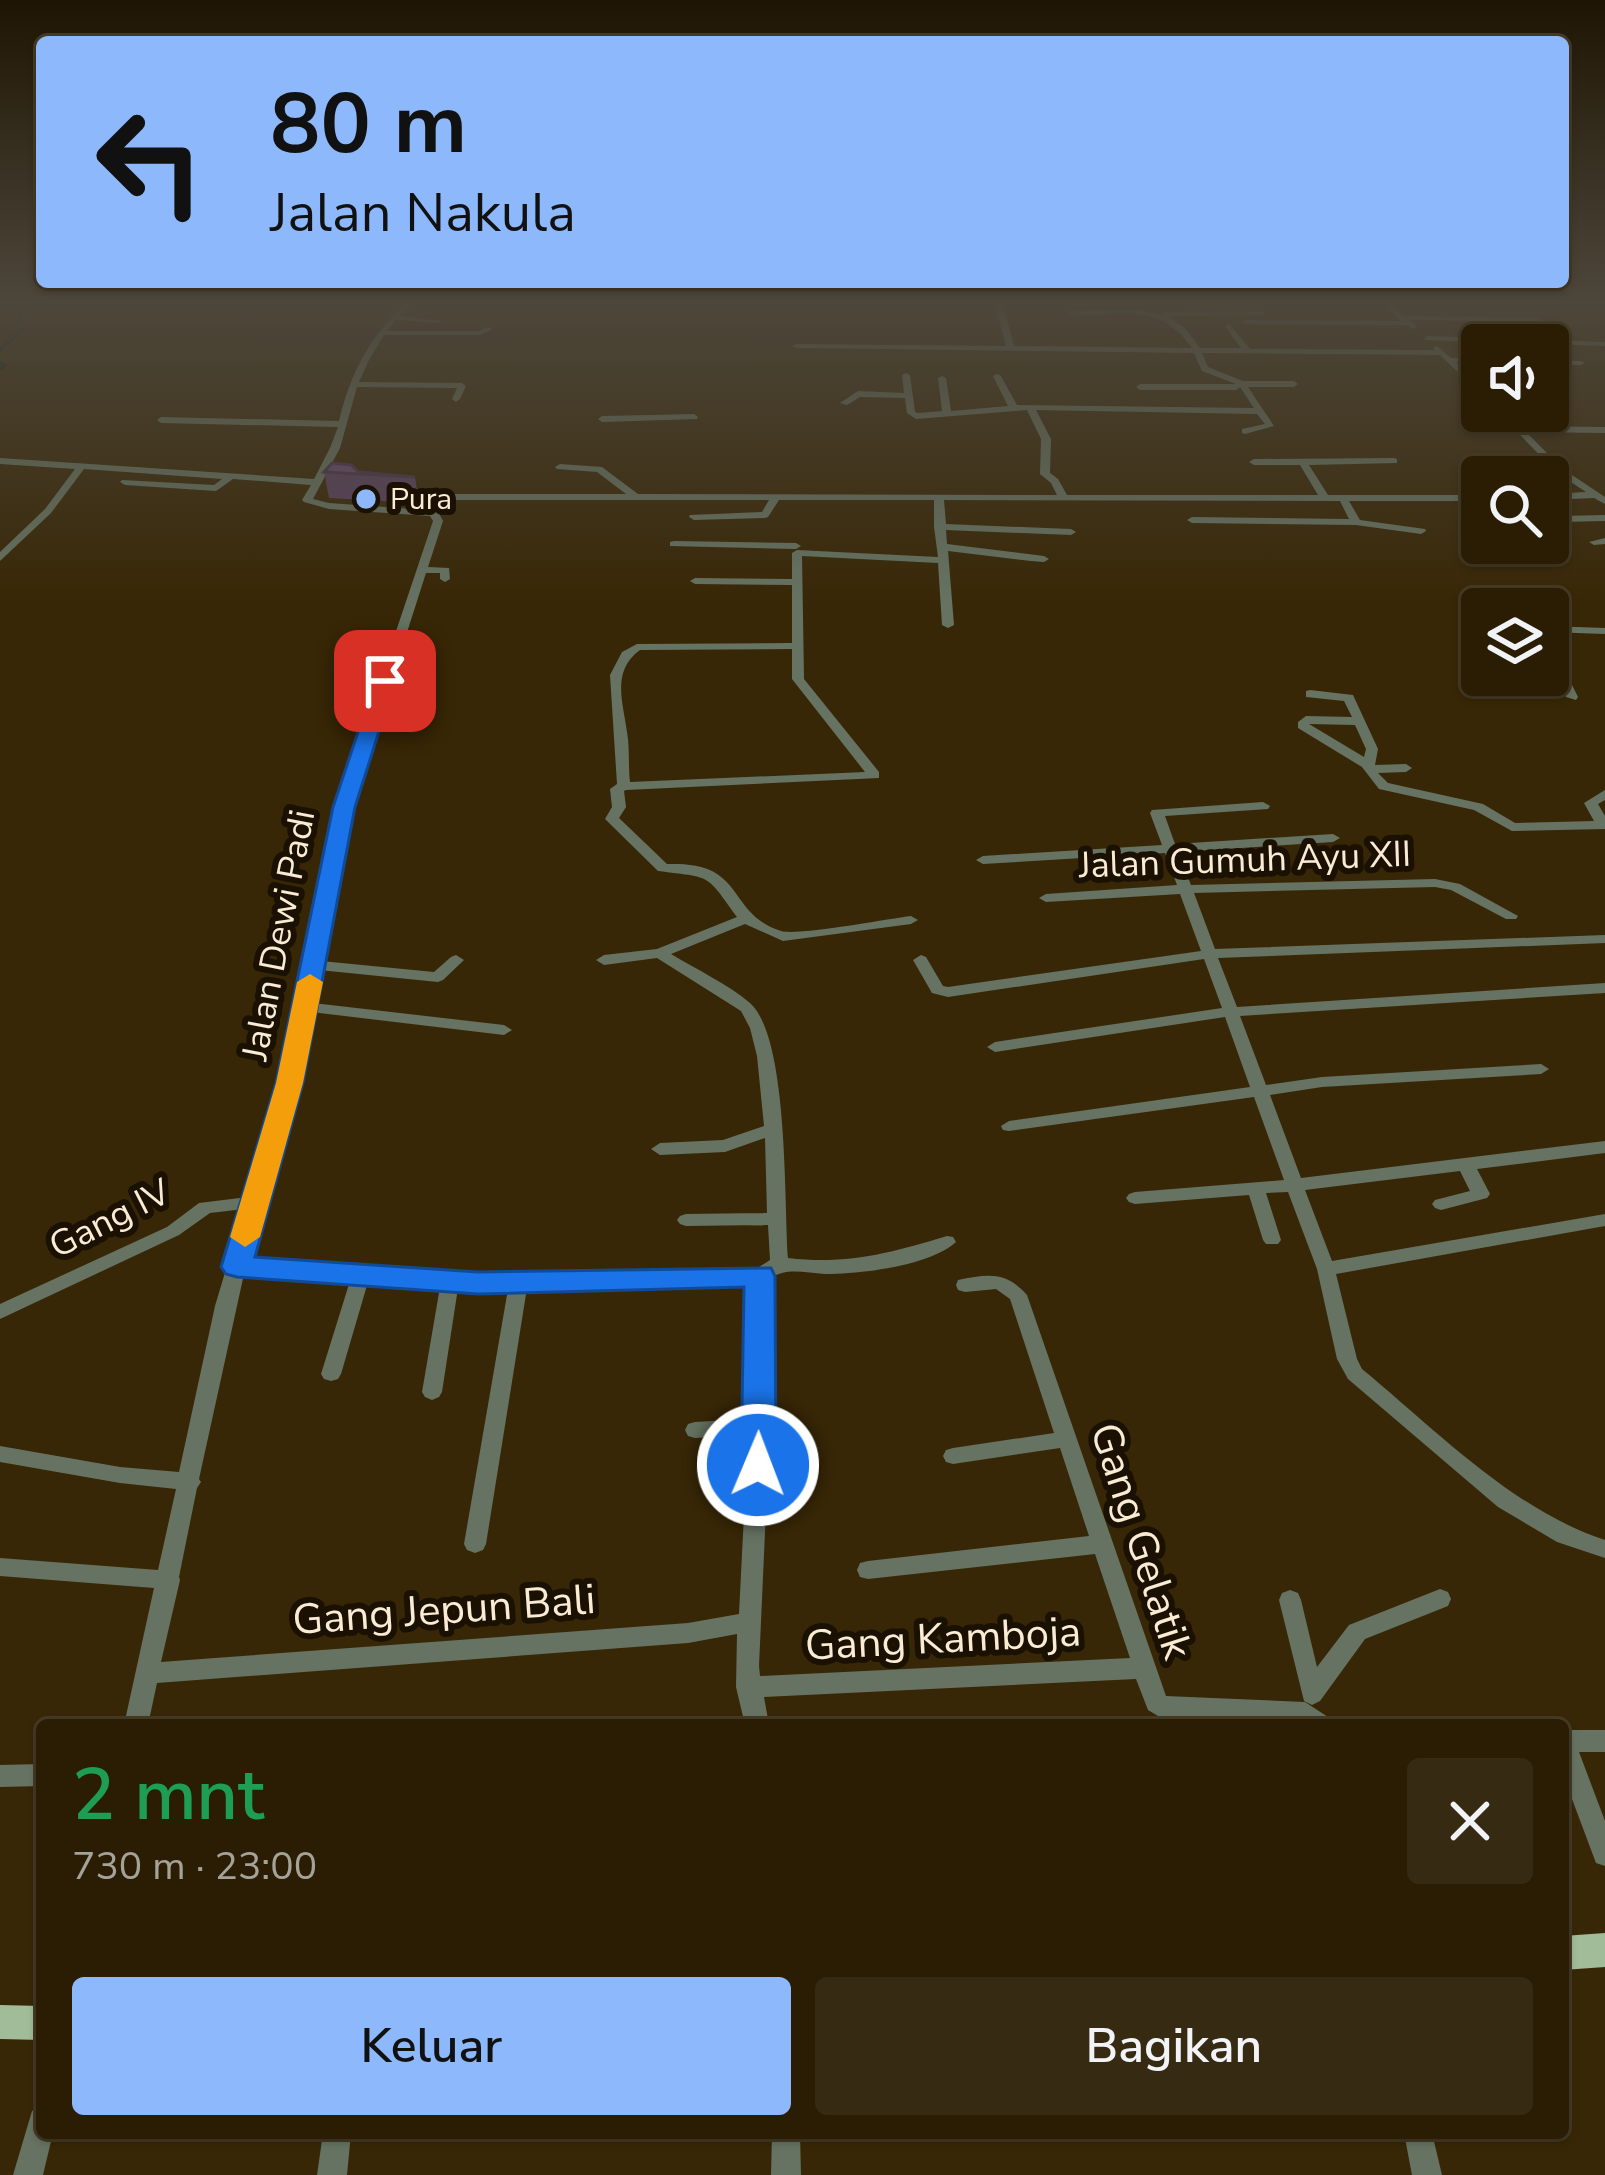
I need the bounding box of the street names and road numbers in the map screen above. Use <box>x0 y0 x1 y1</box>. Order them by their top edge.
street label: Jalan Dewi Padi <box>231 806 327 1065</box>
street label: Jalan Gumuh Ayu XII <box>1077 830 1412 890</box>
street label: Gang IV <box>41 1168 179 1270</box>
street label: Gang Gelatik <box>1076 1416 1206 1667</box>
street label: Gang Jepun Bali <box>291 1571 597 1649</box>
street label: Gang Kamboja <box>803 1603 1083 1675</box>

